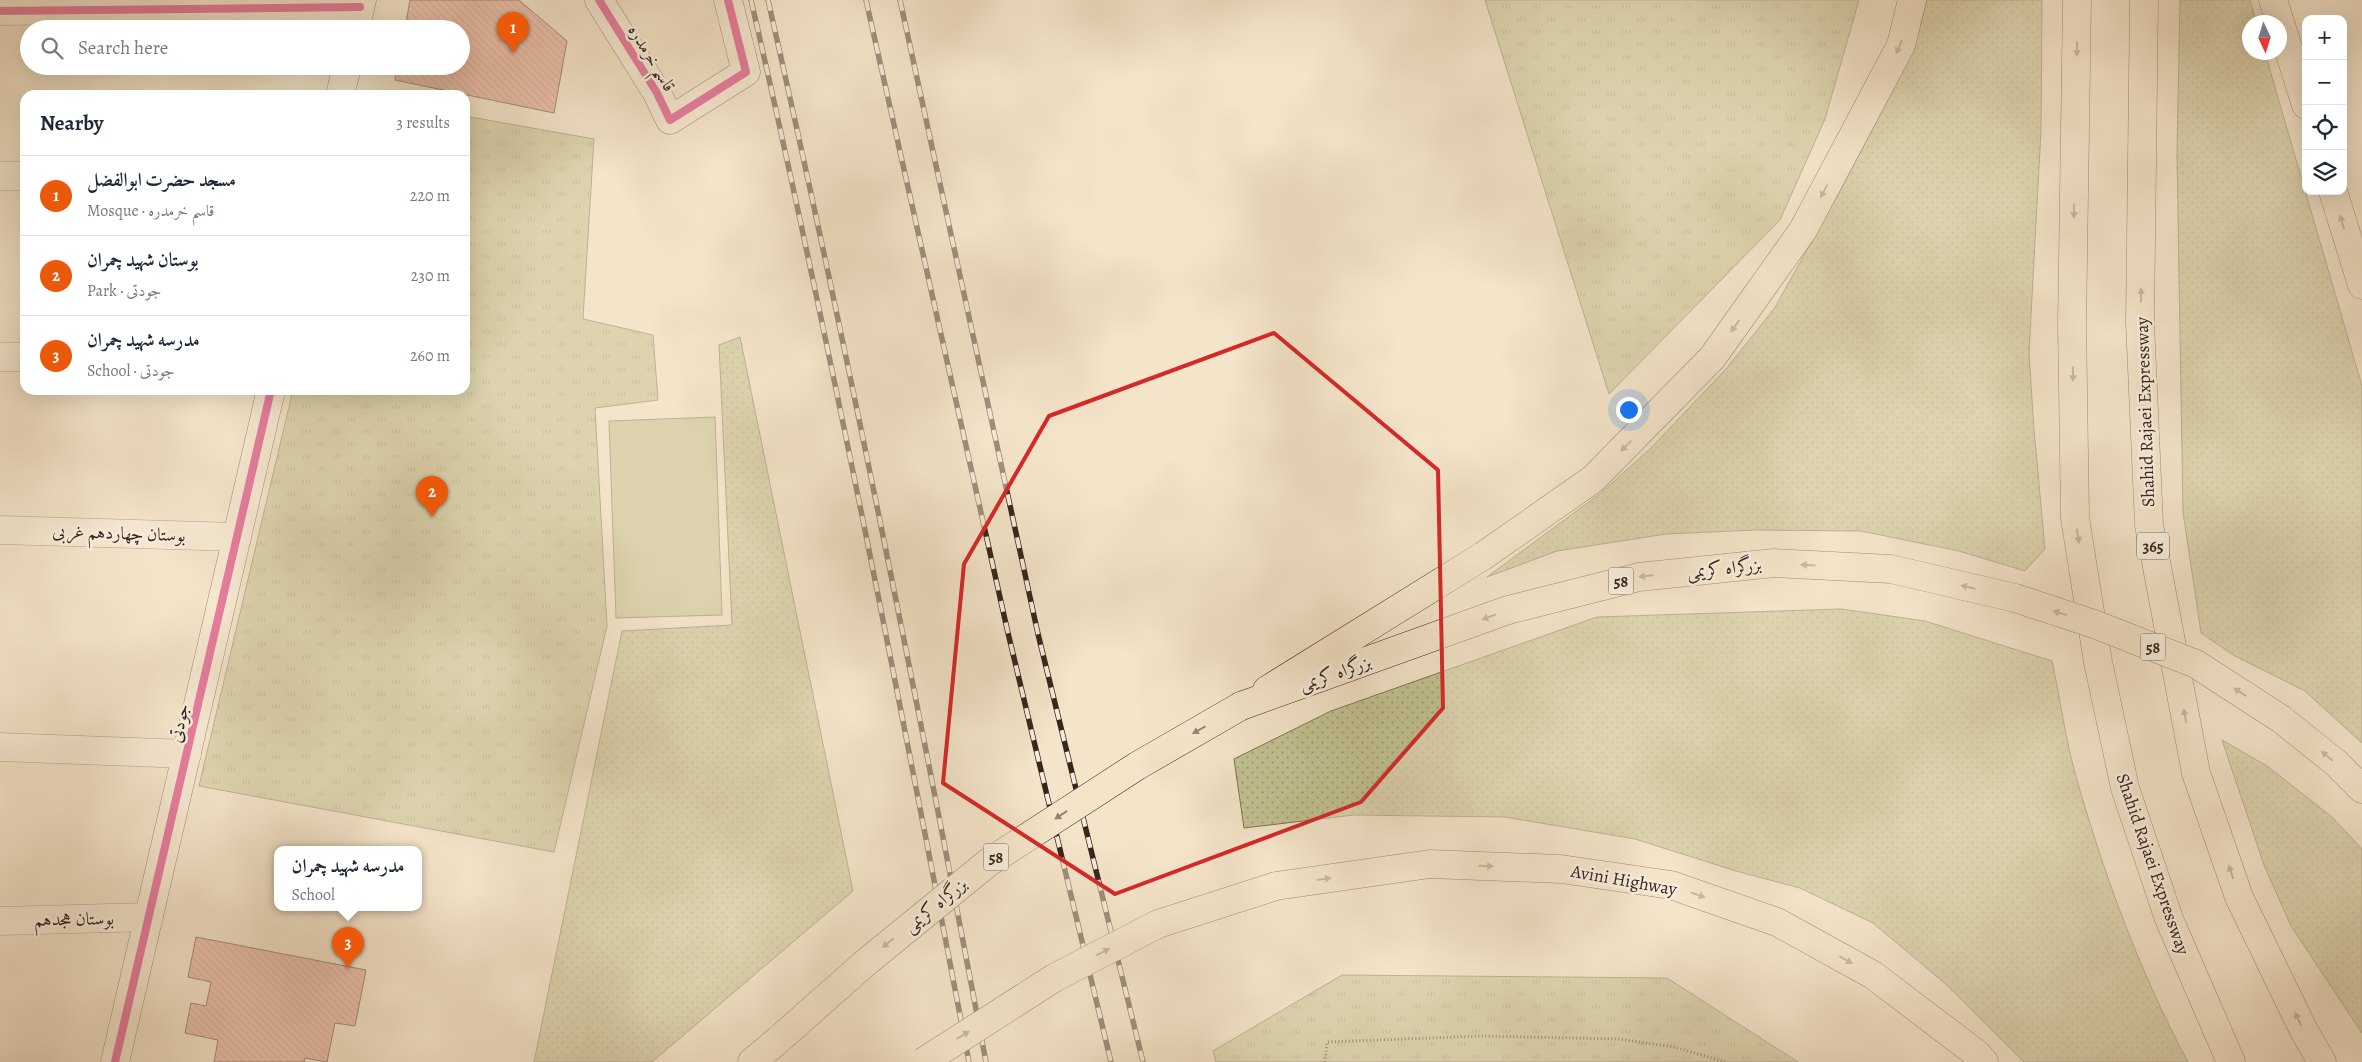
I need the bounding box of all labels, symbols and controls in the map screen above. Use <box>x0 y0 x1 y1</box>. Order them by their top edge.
pin: 1 <box>497 12 529 53</box>
north arrow <box>2242 15 2287 60</box>
map controls <box>2302 15 2347 195</box>
button: + <box>2302 15 2347 60</box>
search box <box>20 20 470 75</box>
street label: قاسم خرمدره <box>617 20 681 99</box>
icon: search <box>38 34 66 62</box>
text: Search here <box>78 35 168 61</box>
one-way arrow <box>1895 40 1903 54</box>
one-way arrow <box>2073 41 2081 57</box>
button: − <box>2302 60 2347 105</box>
button: locate <box>2302 105 2347 150</box>
text: Nearby <box>40 109 103 137</box>
text: 3 results <box>396 112 450 134</box>
button: layers <box>2302 150 2347 195</box>
text: مسجد حضرت ابوالفضل <box>87 167 236 193</box>
one-way arrow <box>1820 183 1828 198</box>
text: 1 <box>53 185 59 207</box>
text: 220 m <box>410 185 450 207</box>
text: Mosque · قاسم خرمدره <box>87 200 214 222</box>
one-way arrow <box>2070 203 2078 219</box>
one-way arrow <box>2338 215 2346 230</box>
text: بوستان شهید چمران <box>87 247 199 273</box>
text: 2 <box>52 265 60 287</box>
text: 230 m <box>411 265 450 287</box>
text: Park · جودتی <box>87 280 162 302</box>
one-way arrow <box>2137 286 2145 302</box>
street label: Shahid Rajaei Expressway <box>2130 316 2160 508</box>
one-way arrow <box>1730 319 1740 333</box>
text: مدرسه شهید چمران <box>87 327 200 353</box>
text: 3 <box>53 345 59 367</box>
text: 260 m <box>410 345 450 367</box>
text: School · جودتی <box>87 360 175 382</box>
one-way arrow <box>2069 366 2077 382</box>
your location <box>1616 397 1642 423</box>
one-way arrow <box>1620 440 1632 452</box>
pin: 2 <box>416 476 448 517</box>
street label: بوستان چهاردهم غربی <box>52 519 186 552</box>
one-way arrow <box>2074 528 2082 544</box>
road number: 365 <box>2137 532 2169 560</box>
street label: بزرگراه کریمی <box>1686 552 1762 584</box>
one-way arrow <box>1799 560 1815 568</box>
road number: 58 <box>1608 568 1634 594</box>
one-way arrow <box>1637 572 1653 580</box>
one-way arrow <box>1960 583 1975 591</box>
one-way arrow <box>2052 608 2067 616</box>
one-way arrow <box>1481 614 1496 621</box>
road number: 58 <box>2140 634 2166 660</box>
street label: بزرگراه کریمی <box>1296 649 1374 697</box>
one-way arrow <box>2233 688 2247 697</box>
street label: جودتی <box>163 701 195 745</box>
one-way arrow <box>2181 708 2189 724</box>
one-way arrow <box>1193 726 1206 735</box>
one-way arrow <box>2321 750 2334 761</box>
street label: Shahid Rajaei Expressway <box>2111 770 2196 959</box>
one-way arrow <box>1054 810 1067 820</box>
road number: 58 <box>984 844 1008 870</box>
popup <box>274 846 422 911</box>
text: مدرسه شهید چمران <box>292 853 404 879</box>
street label: Avini Highway <box>1568 859 1680 901</box>
one-way arrow <box>1478 863 1494 871</box>
one-way arrow <box>2227 864 2234 879</box>
street label: بزرگراه کریمی <box>898 872 972 938</box>
one-way arrow <box>1317 875 1333 883</box>
text: School <box>292 884 335 906</box>
one-way arrow <box>1691 891 1706 899</box>
street label: بوستان هجدهم <box>34 906 114 937</box>
pin: 3 <box>332 927 364 968</box>
one-way arrow <box>882 938 895 949</box>
one-way arrow <box>1096 948 1110 956</box>
one-way arrow <box>1839 956 1854 964</box>
one-way arrow <box>2294 1012 2302 1026</box>
one-way arrow <box>957 1030 970 1039</box>

